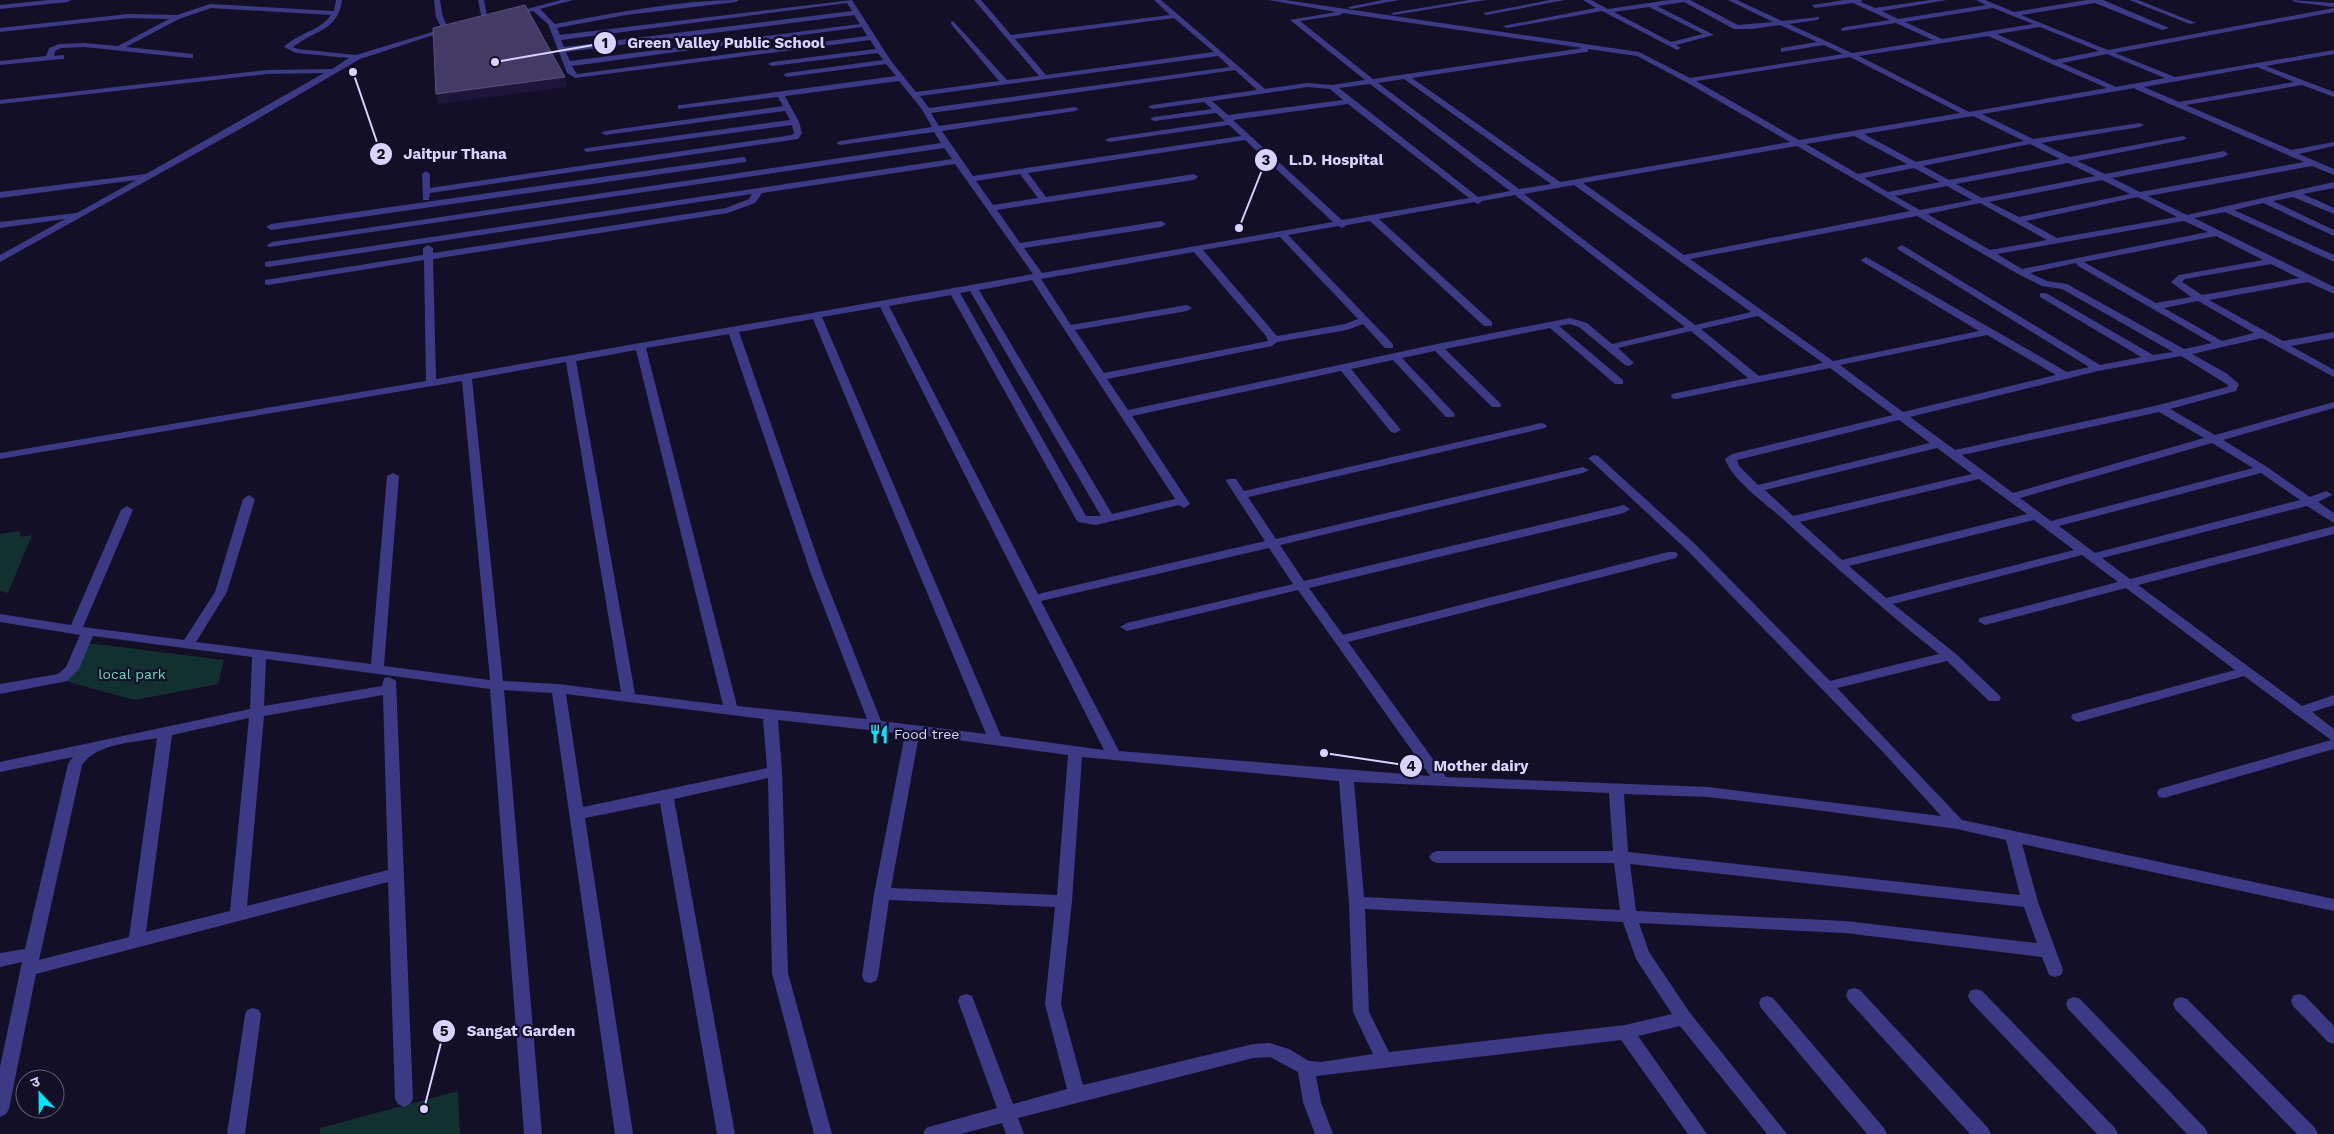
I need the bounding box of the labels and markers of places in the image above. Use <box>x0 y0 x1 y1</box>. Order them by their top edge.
callout: Green Valley Public School <box>592 28 835 58</box>
callout: Jaitpur Thana <box>368 139 517 169</box>
callout: L.D. Hospital <box>1253 145 1393 175</box>
restaurant icon: Food tree <box>868 723 890 745</box>
place label: Food tree <box>894 726 959 742</box>
callout: Mother dairy <box>1399 751 1539 781</box>
callout: Sangat Garden <box>432 1016 585 1046</box>

